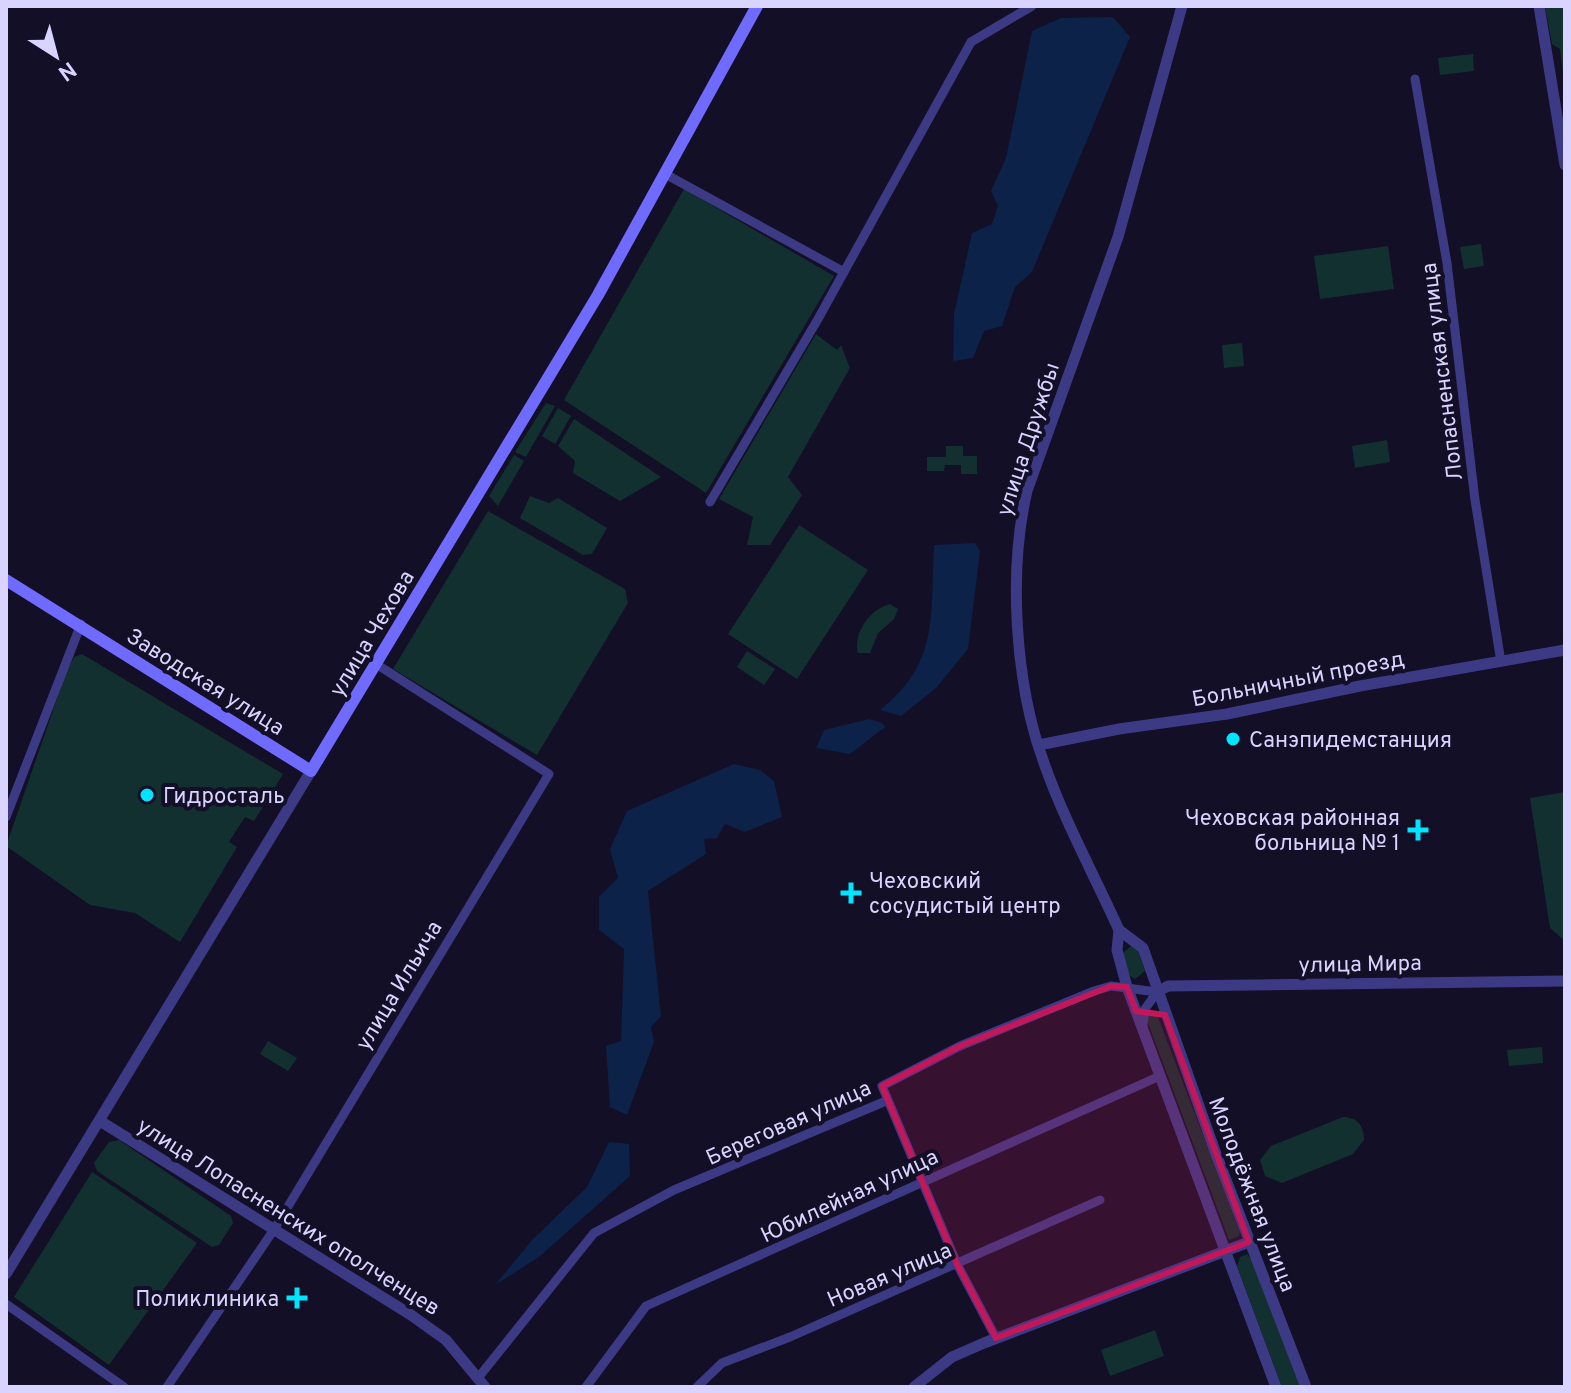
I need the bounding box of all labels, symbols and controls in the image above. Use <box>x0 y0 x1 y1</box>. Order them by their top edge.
north arrow <box>16 16 96 96</box>
text: N <box>52 55 81 86</box>
street label: Лопасненская улица <box>1417 261 1470 482</box>
street label: улица Дружбы <box>992 360 1067 520</box>
street label: улица Чехова <box>325 566 421 702</box>
street label: Заводская улица <box>121 624 289 743</box>
street label: Больничный проезд <box>1190 647 1407 714</box>
place label: Санэпидемстанция <box>1249 728 1452 755</box>
marker: Санэпидемстанция <box>1224 730 1242 748</box>
place label: Гидросталь <box>163 784 285 811</box>
marker: Гидросталь <box>138 786 156 804</box>
place label: Чеховская районная больница № 1 <box>1185 806 1400 858</box>
marker: Чеховская районная больница № 1 <box>1407 819 1429 841</box>
place label: Чеховский сосудистый центр <box>869 869 1061 921</box>
marker: Чеховский сосудистый центр <box>840 882 862 904</box>
street label: улица Ильича <box>351 917 449 1056</box>
street label: улица Мира <box>1298 951 1422 980</box>
street label: Береговая улица <box>702 1076 876 1173</box>
street label: Молодёжная улица <box>1201 1094 1300 1296</box>
street label: улица Лопасненских ополченцев <box>131 1113 444 1323</box>
street label: Юбилейная улица <box>757 1144 943 1250</box>
street label: Новая улица <box>824 1238 956 1315</box>
place label: Поликлиника <box>135 1287 279 1314</box>
marker: Поликлиника <box>286 1287 308 1309</box>

